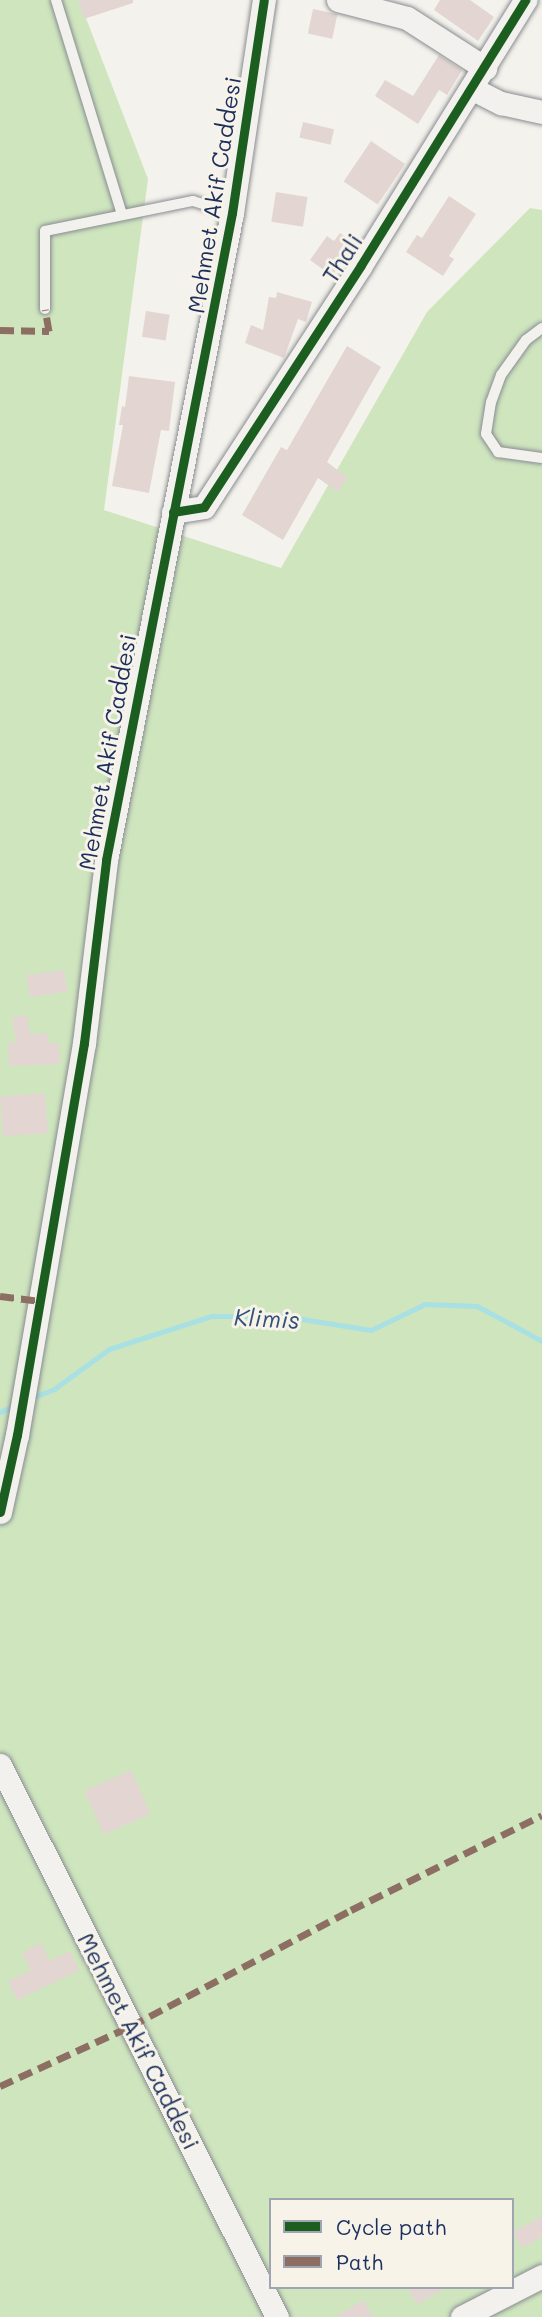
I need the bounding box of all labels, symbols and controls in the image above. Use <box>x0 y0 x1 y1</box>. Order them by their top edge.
street label: Mehmet Akif Caddesi <box>182 75 246 315</box>
street label: Thali <box>316 228 368 288</box>
street label: Mehmet Akif Caddesi <box>73 632 141 872</box>
water label: Klimis <box>233 1302 301 1334</box>
street label: Mehmet Akif Caddesi <box>72 1928 206 2154</box>
legend <box>269 2198 514 2289</box>
text: Cycle path <box>336 2213 446 2240</box>
text: Path <box>336 2248 383 2275</box>

